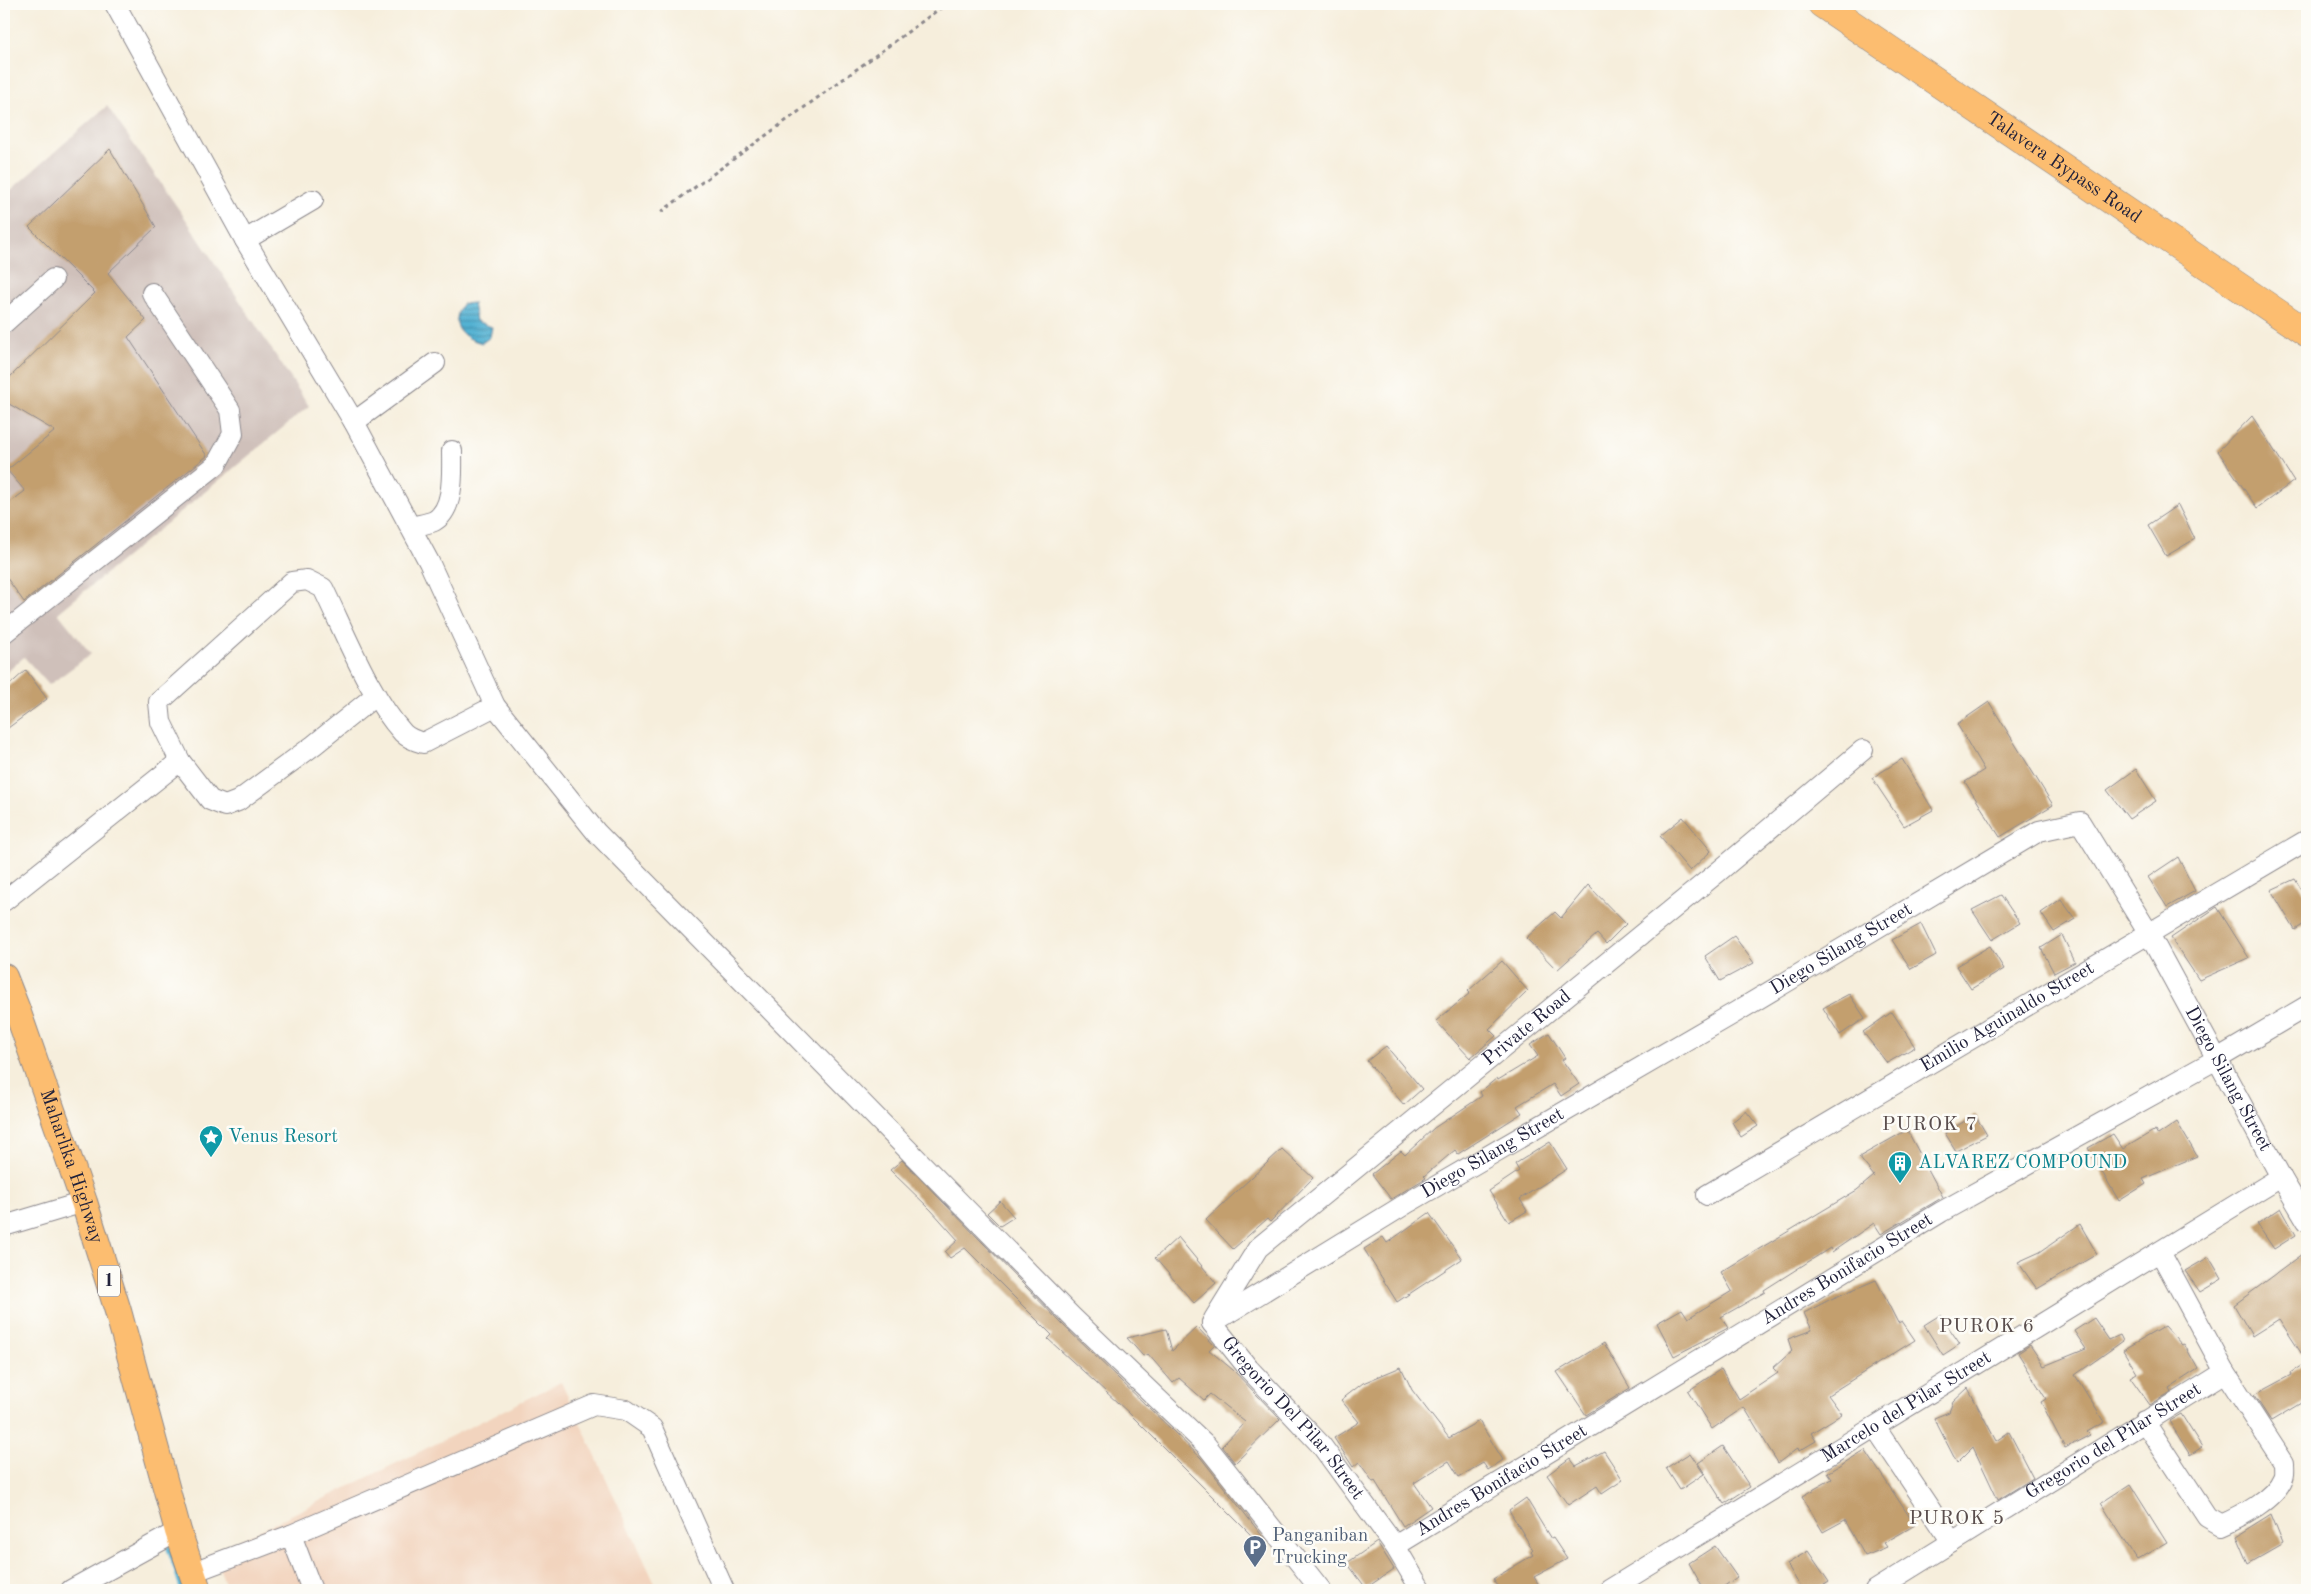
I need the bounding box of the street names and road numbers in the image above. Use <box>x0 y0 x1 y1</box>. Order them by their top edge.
street label: Talavera Bypass Road <box>1983 109 2145 227</box>
street label: Diego Silang Street <box>1767 900 1915 999</box>
street label: Emilio Aguinaldo Street <box>1917 959 2098 1076</box>
street label: Private Road <box>1479 987 1575 1070</box>
street label: Diego Silang Street <box>2181 1004 2275 1155</box>
street label: Maharlika Highway <box>36 1087 106 1246</box>
street label: Diego Silang Street <box>1418 1105 1567 1202</box>
street label: Andres Bonifacio Street <box>1758 1210 1936 1329</box>
road number: 1 <box>98 1266 120 1296</box>
street label: Gregorio Del Pilar Street <box>1218 1333 1367 1503</box>
street label: Marcelo del Pilar Street <box>1818 1348 1995 1466</box>
street label: Gregorio del Pilar Street <box>2022 1380 2205 1503</box>
street label: Andres Bonifacio Street <box>1413 1421 1591 1540</box>

